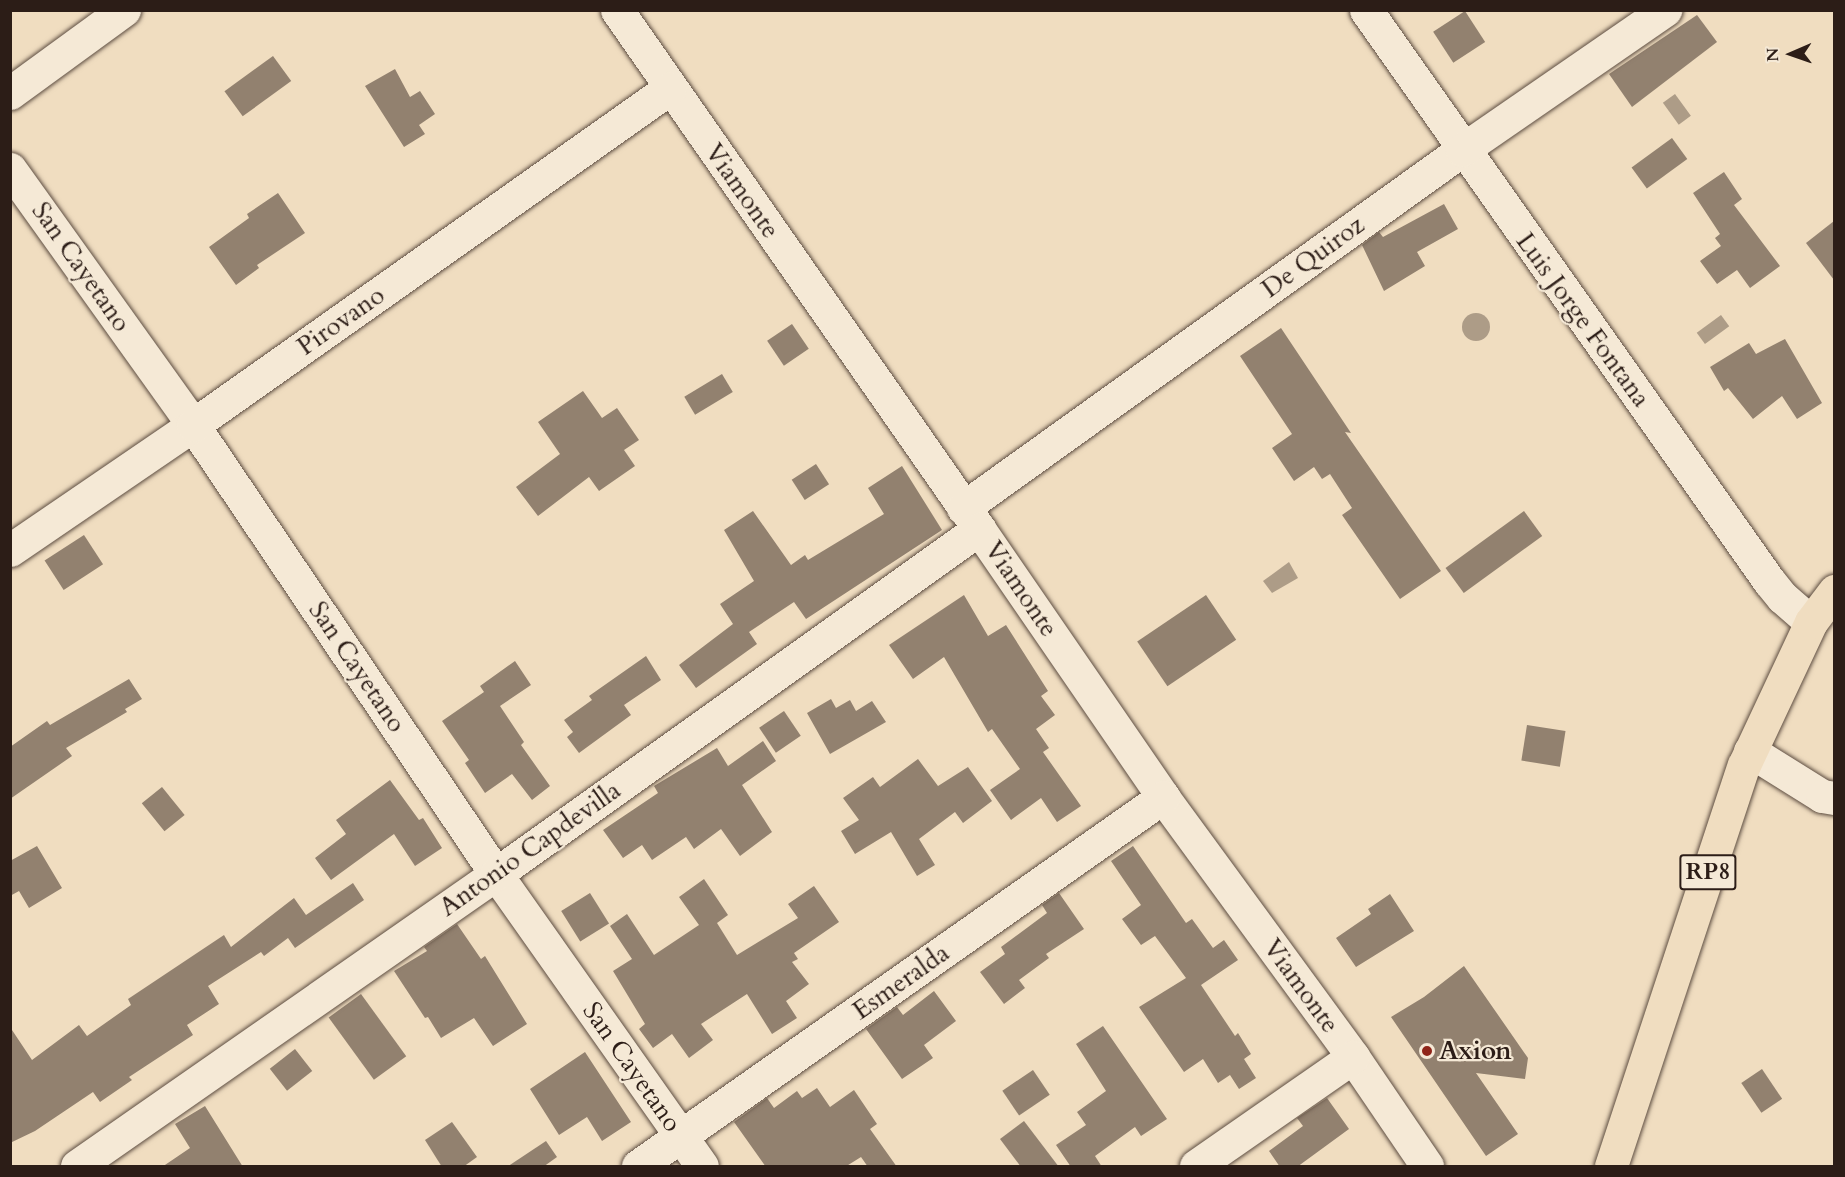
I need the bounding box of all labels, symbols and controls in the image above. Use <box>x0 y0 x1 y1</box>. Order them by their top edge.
north arrow <box>1761 24 1821 84</box>
text: N <box>1762 47 1784 62</box>
street label: Viamonte <box>698 138 786 244</box>
street label: San Cayetano <box>25 196 137 338</box>
street label: De Quiroz <box>1256 209 1370 305</box>
street label: Luis Jorge Fontana <box>1509 227 1657 413</box>
street label: Pirovano <box>291 280 391 362</box>
street label: Viamonte <box>978 535 1064 643</box>
street label: San Cayetano <box>302 596 412 738</box>
street label: Antonio Capdevilla <box>433 775 627 923</box>
road number: RP8 <box>1678 851 1738 893</box>
street label: Viamonte <box>1256 933 1346 1039</box>
street label: Esmeralda <box>847 937 955 1027</box>
street label: San Cayetano <box>576 996 688 1138</box>
place label: Axion <box>1439 1035 1512 1067</box>
marker: Axion <box>1420 1044 1434 1058</box>

